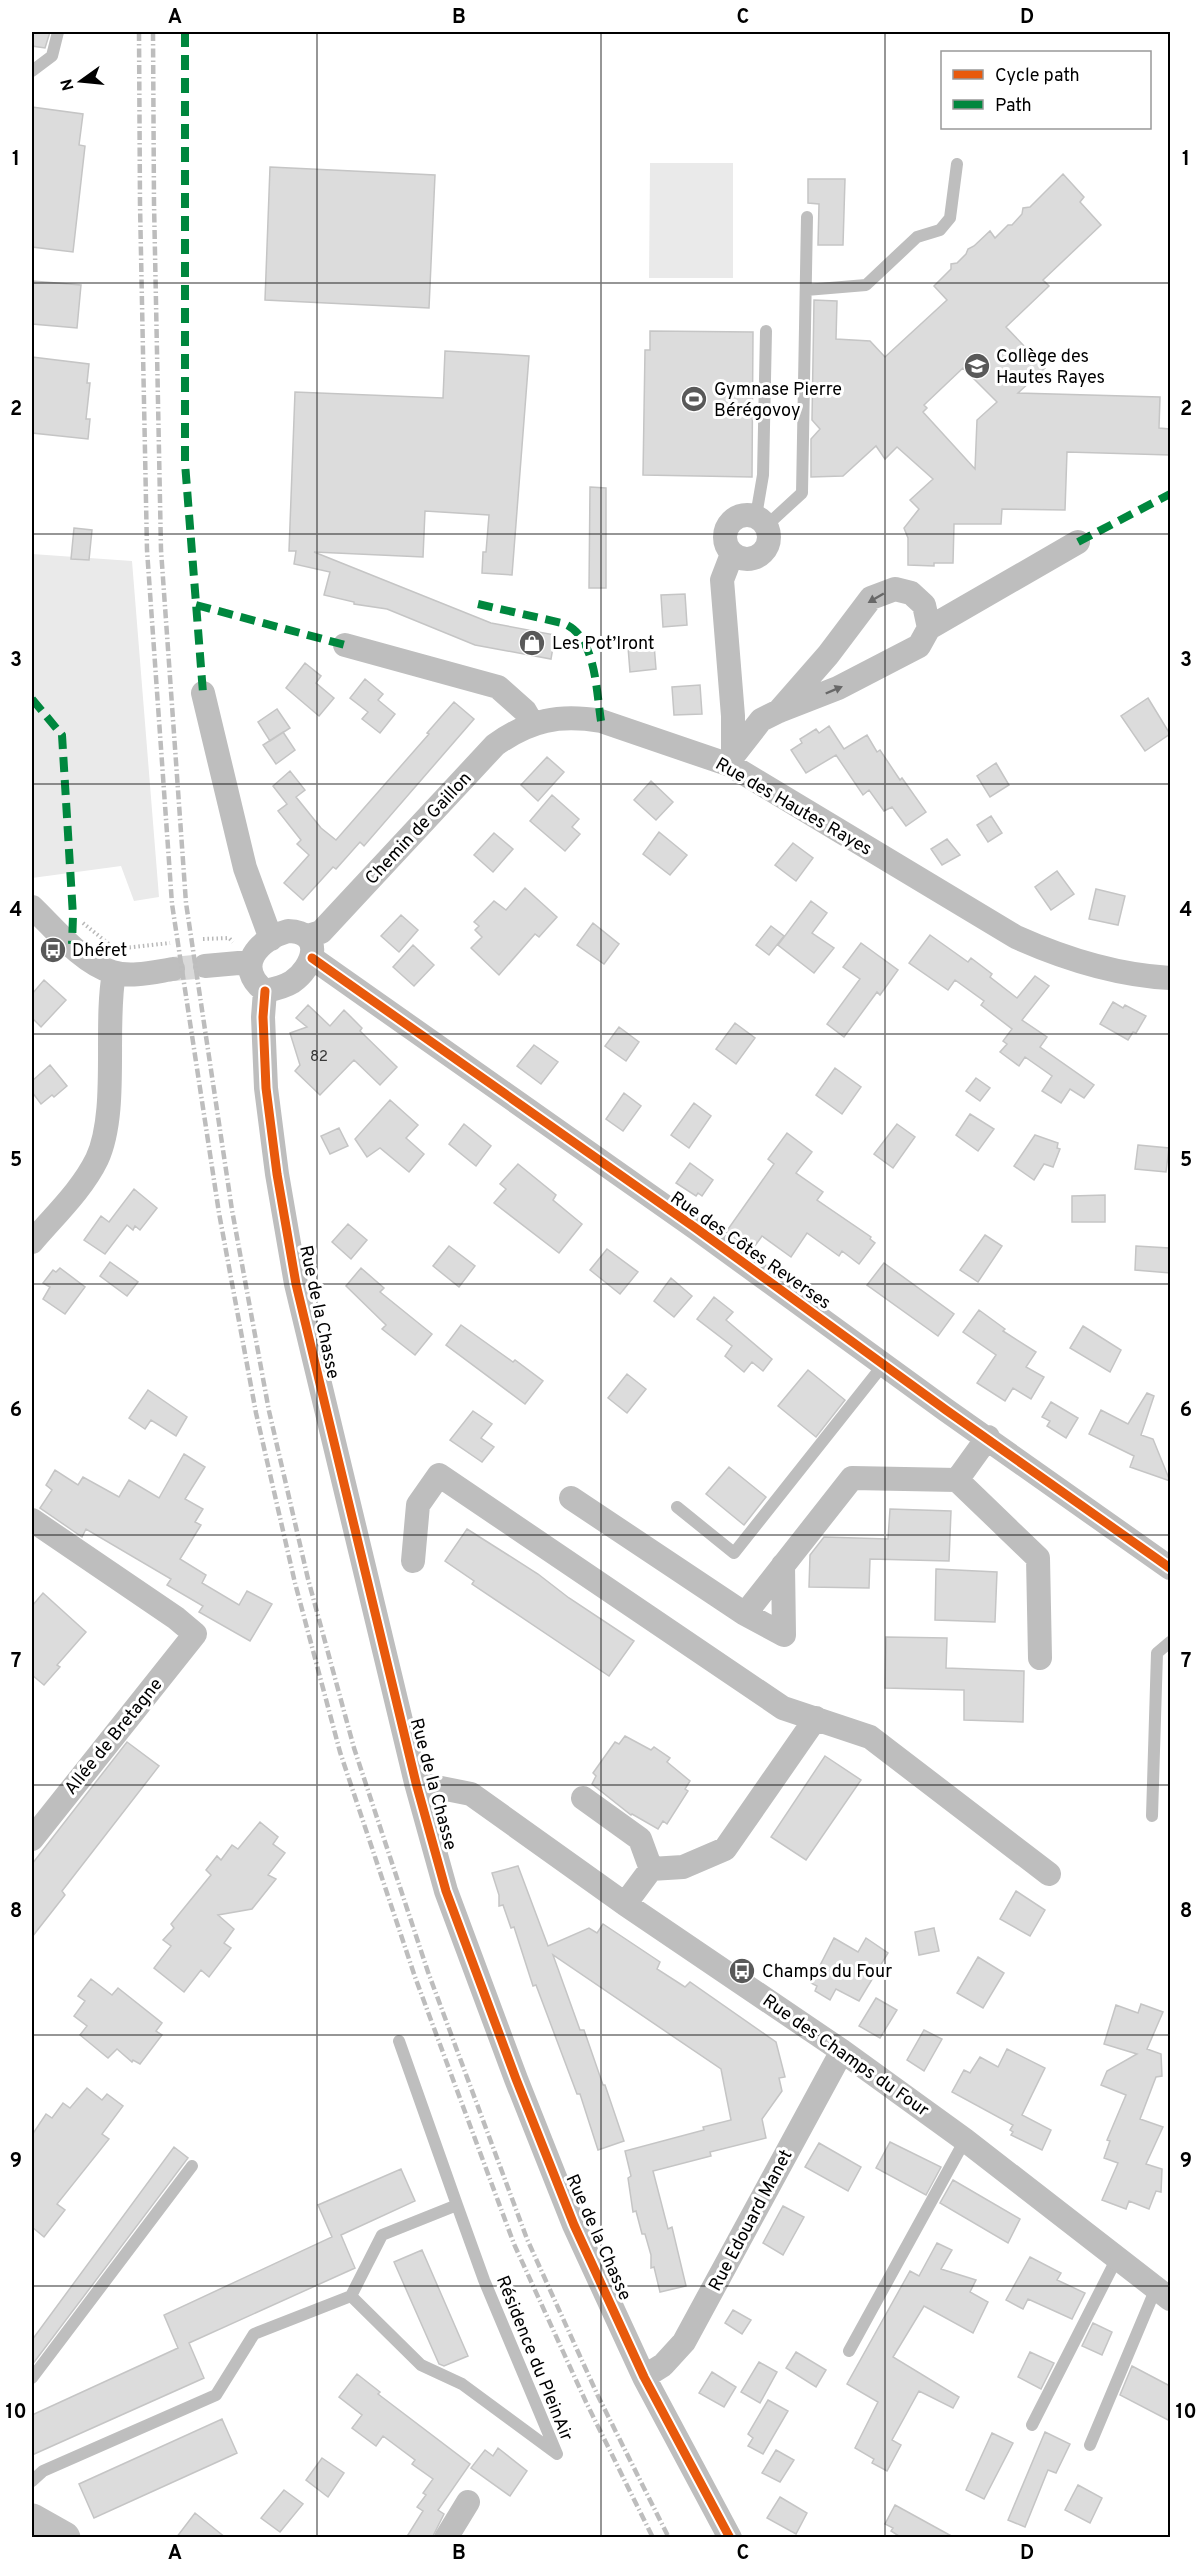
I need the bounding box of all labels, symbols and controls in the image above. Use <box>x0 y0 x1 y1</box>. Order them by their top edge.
text: A <box>168 5 182 31</box>
text: B <box>452 5 466 31</box>
text: C <box>737 5 749 31</box>
text: D <box>1020 5 1034 31</box>
north arrow <box>51 51 111 111</box>
legend <box>941 51 1151 129</box>
text: Cycle path <box>995 65 1080 88</box>
text: N <box>57 76 80 93</box>
text: Path <box>995 95 1032 118</box>
text: 1 <box>12 147 20 173</box>
text: 1 <box>1182 147 1190 173</box>
place label: Collège des Hautes Rayes <box>996 346 1105 390</box>
school or university icon: Collège des Hautes Rayes <box>962 351 992 381</box>
place label: Gymnase Pierre Bérégovoy <box>714 379 842 423</box>
sports icon: Gymnase Pierre Bérégovoy <box>679 384 709 414</box>
text: 2 <box>10 397 22 423</box>
text: 2 <box>1180 397 1192 423</box>
one-way arrow <box>868 592 885 603</box>
shop icon: Les Pot’Iront <box>517 628 547 658</box>
place label: Les Pot’Iront <box>552 633 655 656</box>
text: 3 <box>10 648 22 674</box>
text: 3 <box>1180 648 1192 674</box>
one-way arrow <box>825 685 843 695</box>
street label: Rue des Hautes Rayes <box>711 753 876 862</box>
street label: Chemin de Gaillon <box>361 768 477 890</box>
text: 4 <box>10 898 22 924</box>
text: 4 <box>1180 898 1192 924</box>
bus stop icon: Dhéret <box>38 935 68 965</box>
place label: Dhéret <box>72 940 127 963</box>
house number: 82 <box>310 1048 328 1067</box>
text: 5 <box>10 1148 22 1174</box>
text: 5 <box>1180 1148 1192 1174</box>
street label: Rue des Côtes Reverses <box>665 1187 835 1315</box>
street label: Rue de la Chasse <box>293 1243 344 1381</box>
text: 6 <box>10 1398 22 1424</box>
text: 6 <box>1180 1398 1192 1424</box>
text: 7 <box>11 1649 21 1675</box>
text: 7 <box>1181 1649 1191 1675</box>
street label: Allée de Bretagne <box>60 1674 168 1800</box>
street label: Rue de la Chasse <box>404 1716 461 1853</box>
text: 8 <box>10 1899 22 1925</box>
text: 8 <box>1180 1899 1192 1925</box>
bus stop icon: Champs du Four <box>727 1956 757 1986</box>
place label: Champs du Four <box>762 1961 892 1984</box>
street label: Rue des Champs du Four <box>757 1990 933 2122</box>
street label: Rue Edouard Manet <box>704 2146 798 2295</box>
text: 9 <box>10 2149 22 2175</box>
text: 9 <box>1180 2149 1192 2175</box>
street label: Rue de la Chasse <box>559 2171 636 2304</box>
street label: Résidence du PleinAir <box>490 2272 577 2445</box>
text: 10 <box>5 2400 27 2426</box>
text: 10 <box>1175 2400 1197 2426</box>
text: A <box>168 2541 182 2567</box>
text: B <box>452 2541 466 2567</box>
text: C <box>737 2541 749 2567</box>
text: D <box>1020 2541 1034 2567</box>

